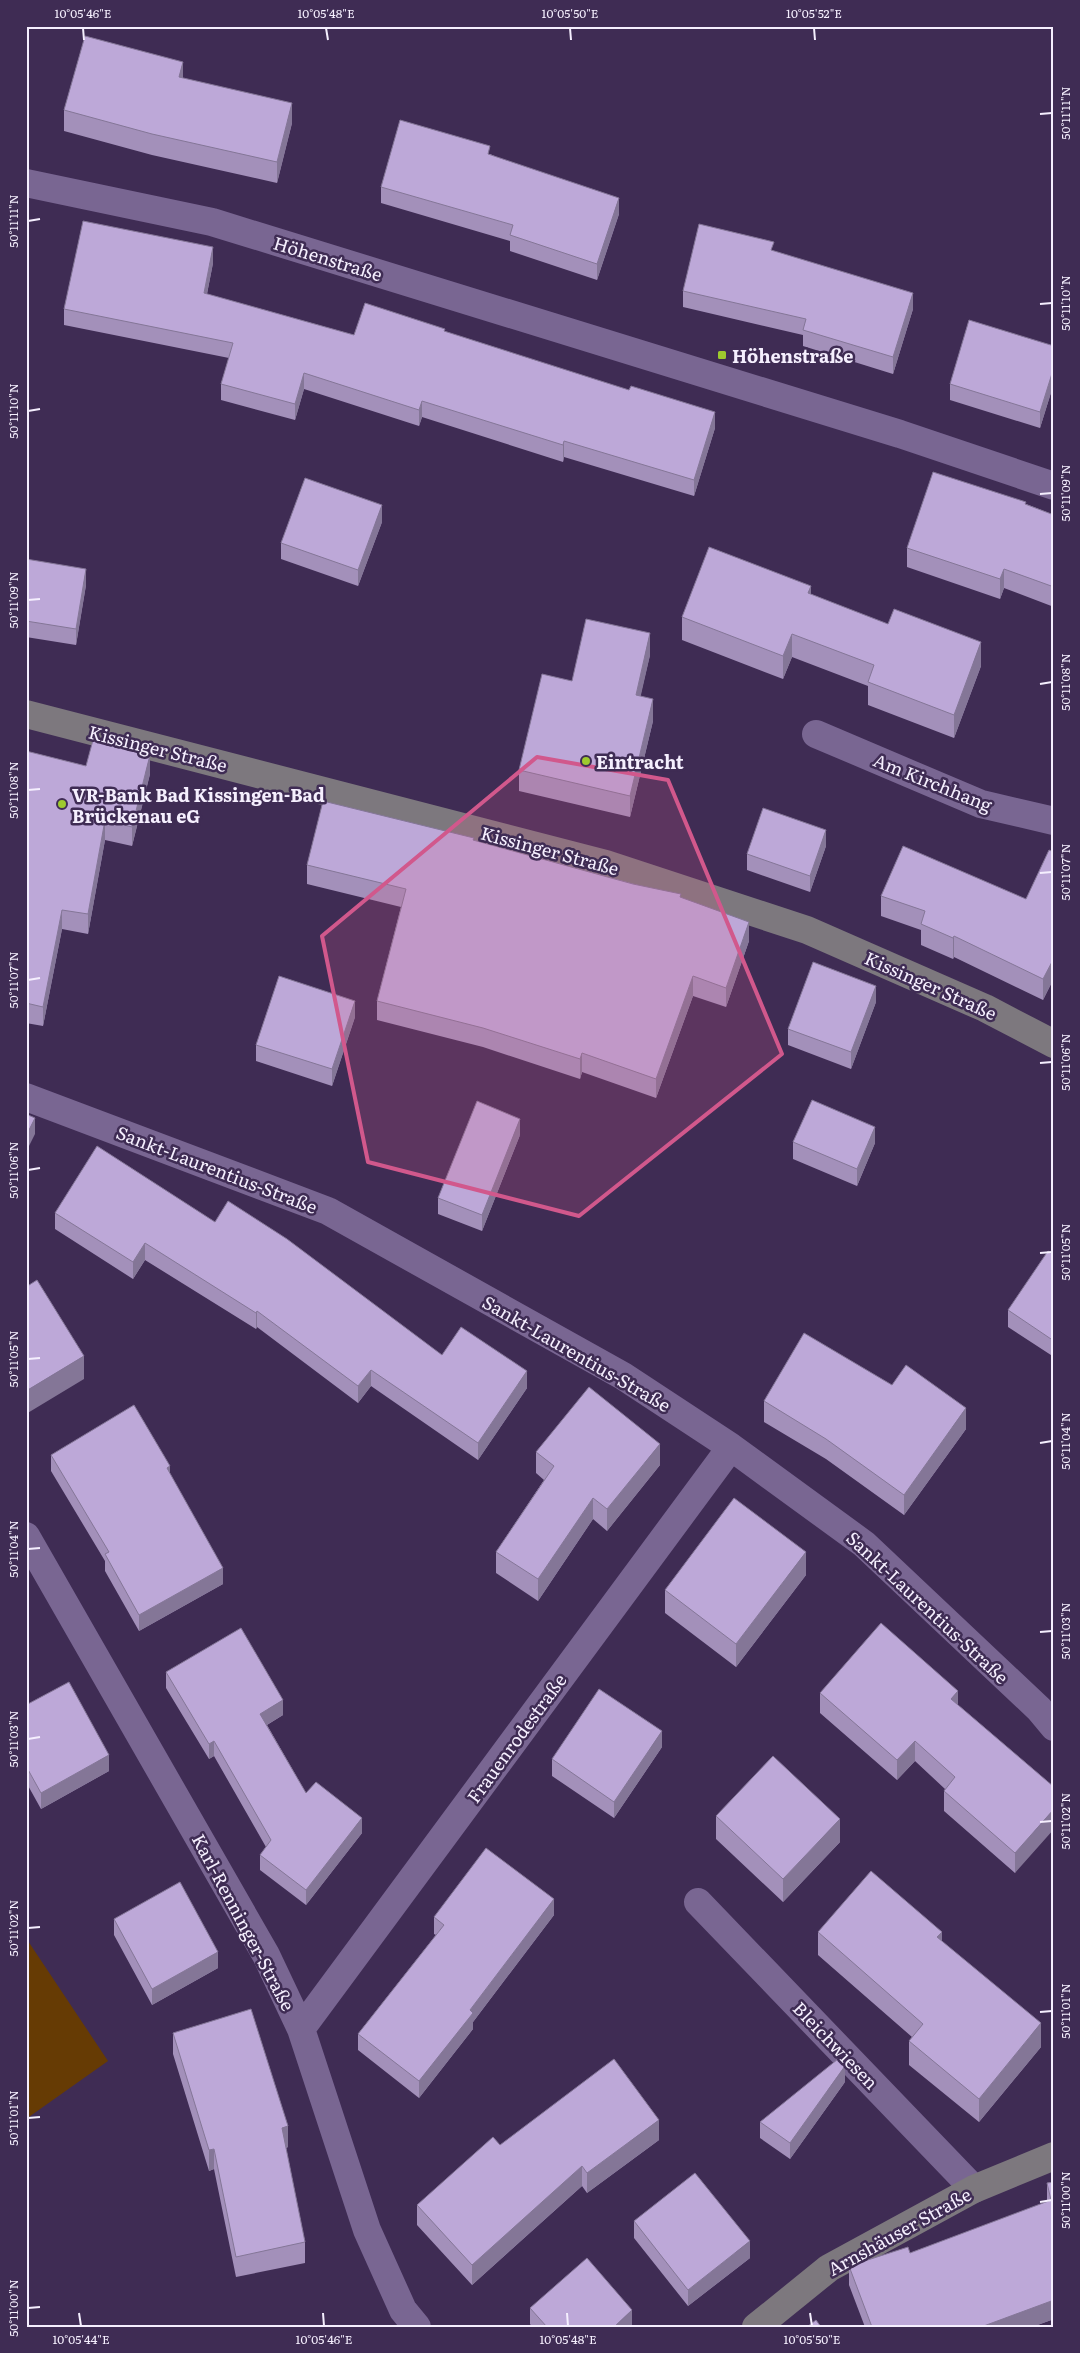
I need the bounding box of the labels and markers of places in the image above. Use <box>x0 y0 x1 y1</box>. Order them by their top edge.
place label: Höhenstraße <box>732 342 853 369</box>
marker: Höhenstraße <box>716 349 728 361</box>
place label: Eintracht <box>596 748 684 775</box>
marker: Eintracht <box>580 755 592 767</box>
place label: VR-Bank Bad Kissingen-Bad Brückenau eG <box>72 781 325 829</box>
marker: VR-Bank Bad Kissingen-Bad Brückenau eG <box>56 798 68 810</box>

